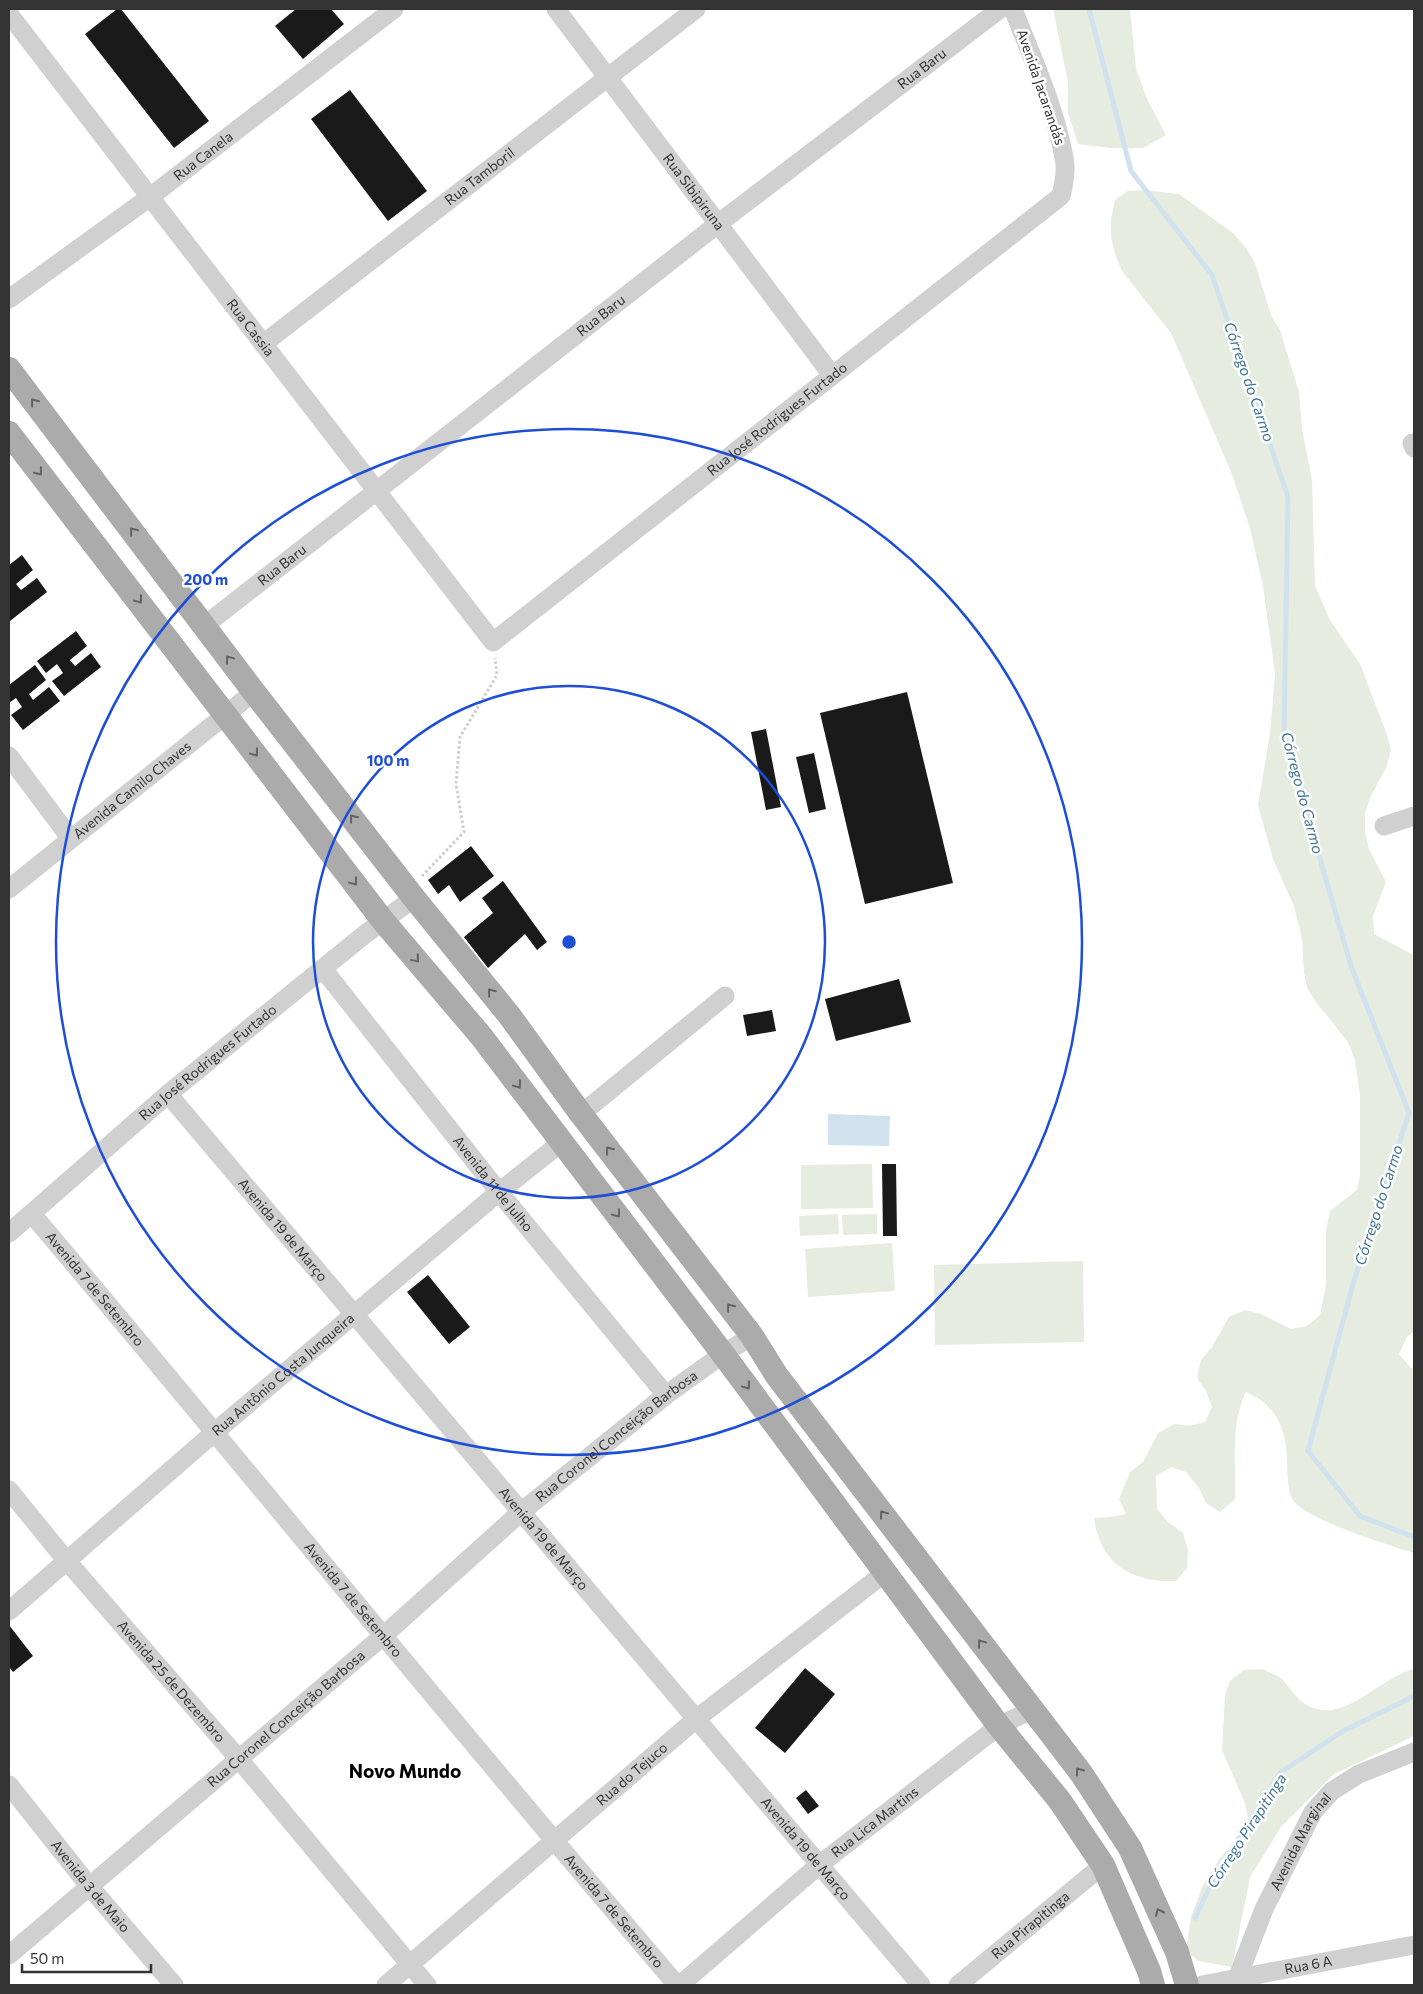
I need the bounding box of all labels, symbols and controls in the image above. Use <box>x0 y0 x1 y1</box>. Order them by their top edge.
street label: Avenida Jacarandás <box>1014 27 1069 147</box>
street label: Rua Baru <box>894 44 949 92</box>
street label: Rua Canela <box>170 128 236 184</box>
street label: Rua Tamboril <box>441 144 518 208</box>
street label: Rua Sibipiruna <box>660 150 729 233</box>
street label: Rua Baru <box>573 291 628 339</box>
street label: Rua Cassia <box>224 295 279 359</box>
water label: Córrego do Carmo <box>1221 319 1279 444</box>
street label: Rua José Rodrigues Furtado <box>703 358 850 479</box>
one-way arrow <box>31 398 40 408</box>
one-way arrow <box>33 466 42 475</box>
one-way arrow <box>131 528 139 537</box>
street label: Rua Baru <box>254 540 309 589</box>
text: 200 m <box>184 570 228 588</box>
one-way arrow <box>133 594 141 603</box>
one-way arrow <box>227 656 235 665</box>
water label: Córrego do Carmo <box>1278 730 1328 856</box>
street label: Avenida Camilo Chaves <box>70 737 194 842</box>
one-way arrow <box>250 747 258 756</box>
text: 100 m <box>367 751 409 769</box>
one-way arrow <box>350 815 358 824</box>
one-way arrow <box>348 876 356 885</box>
centre of rings <box>560 933 578 951</box>
one-way arrow <box>410 954 419 963</box>
one-way arrow <box>488 989 496 998</box>
street label: Rua José Rodrigues Furtado <box>135 1000 280 1124</box>
one-way arrow <box>512 1079 521 1089</box>
street label: Avenida 11 de Julho <box>450 1132 537 1235</box>
water label: Córrego do Carmo <box>1350 1142 1406 1267</box>
one-way arrow <box>606 1146 615 1156</box>
street label: Avenida 19 de Março <box>235 1175 332 1285</box>
one-way arrow <box>611 1208 620 1218</box>
street label: Avenida 7 de Setembro <box>43 1228 148 1349</box>
one-way arrow <box>726 1303 735 1312</box>
street label: Rua Antônio Costa Junqueira <box>208 1309 357 1439</box>
street label: Rua Coronel Conceição Barbosa <box>532 1366 700 1505</box>
one-way arrow <box>741 1380 749 1389</box>
street label: Avenida 19 de Março <box>496 1483 592 1593</box>
one-way arrow <box>879 1510 888 1519</box>
street label: Avenida 7 de Setembro <box>301 1538 406 1660</box>
street label: Avenida 25 de Dezembro <box>114 1616 229 1746</box>
one-way arrow <box>978 1639 987 1648</box>
street label: Rua Coronel Conceição Barbosa <box>203 1646 368 1790</box>
street label: Rua do Tejuco <box>593 1738 671 1809</box>
district label: Novo Mundo <box>349 1759 461 1782</box>
one-way arrow <box>1076 1767 1085 1777</box>
water label: Córrego Pirapitinga <box>1202 1770 1290 1891</box>
street label: Rua Lica Martins <box>827 1783 921 1861</box>
street label: Avenida Marginal <box>1266 1789 1334 1893</box>
street label: Avenida 19 de Março <box>758 1793 855 1903</box>
street label: Avenida 3 de Maio <box>48 1836 134 1936</box>
street label: Avenida 7 de Setembro <box>561 1850 668 1971</box>
street label: Rua Pirapitinga <box>988 1887 1073 1962</box>
one-way arrow <box>1155 1908 1165 1917</box>
scale bar <box>22 1942 151 1974</box>
text: 50 m <box>30 1949 64 1967</box>
street label: Rua 6 A <box>1283 1952 1334 1977</box>

